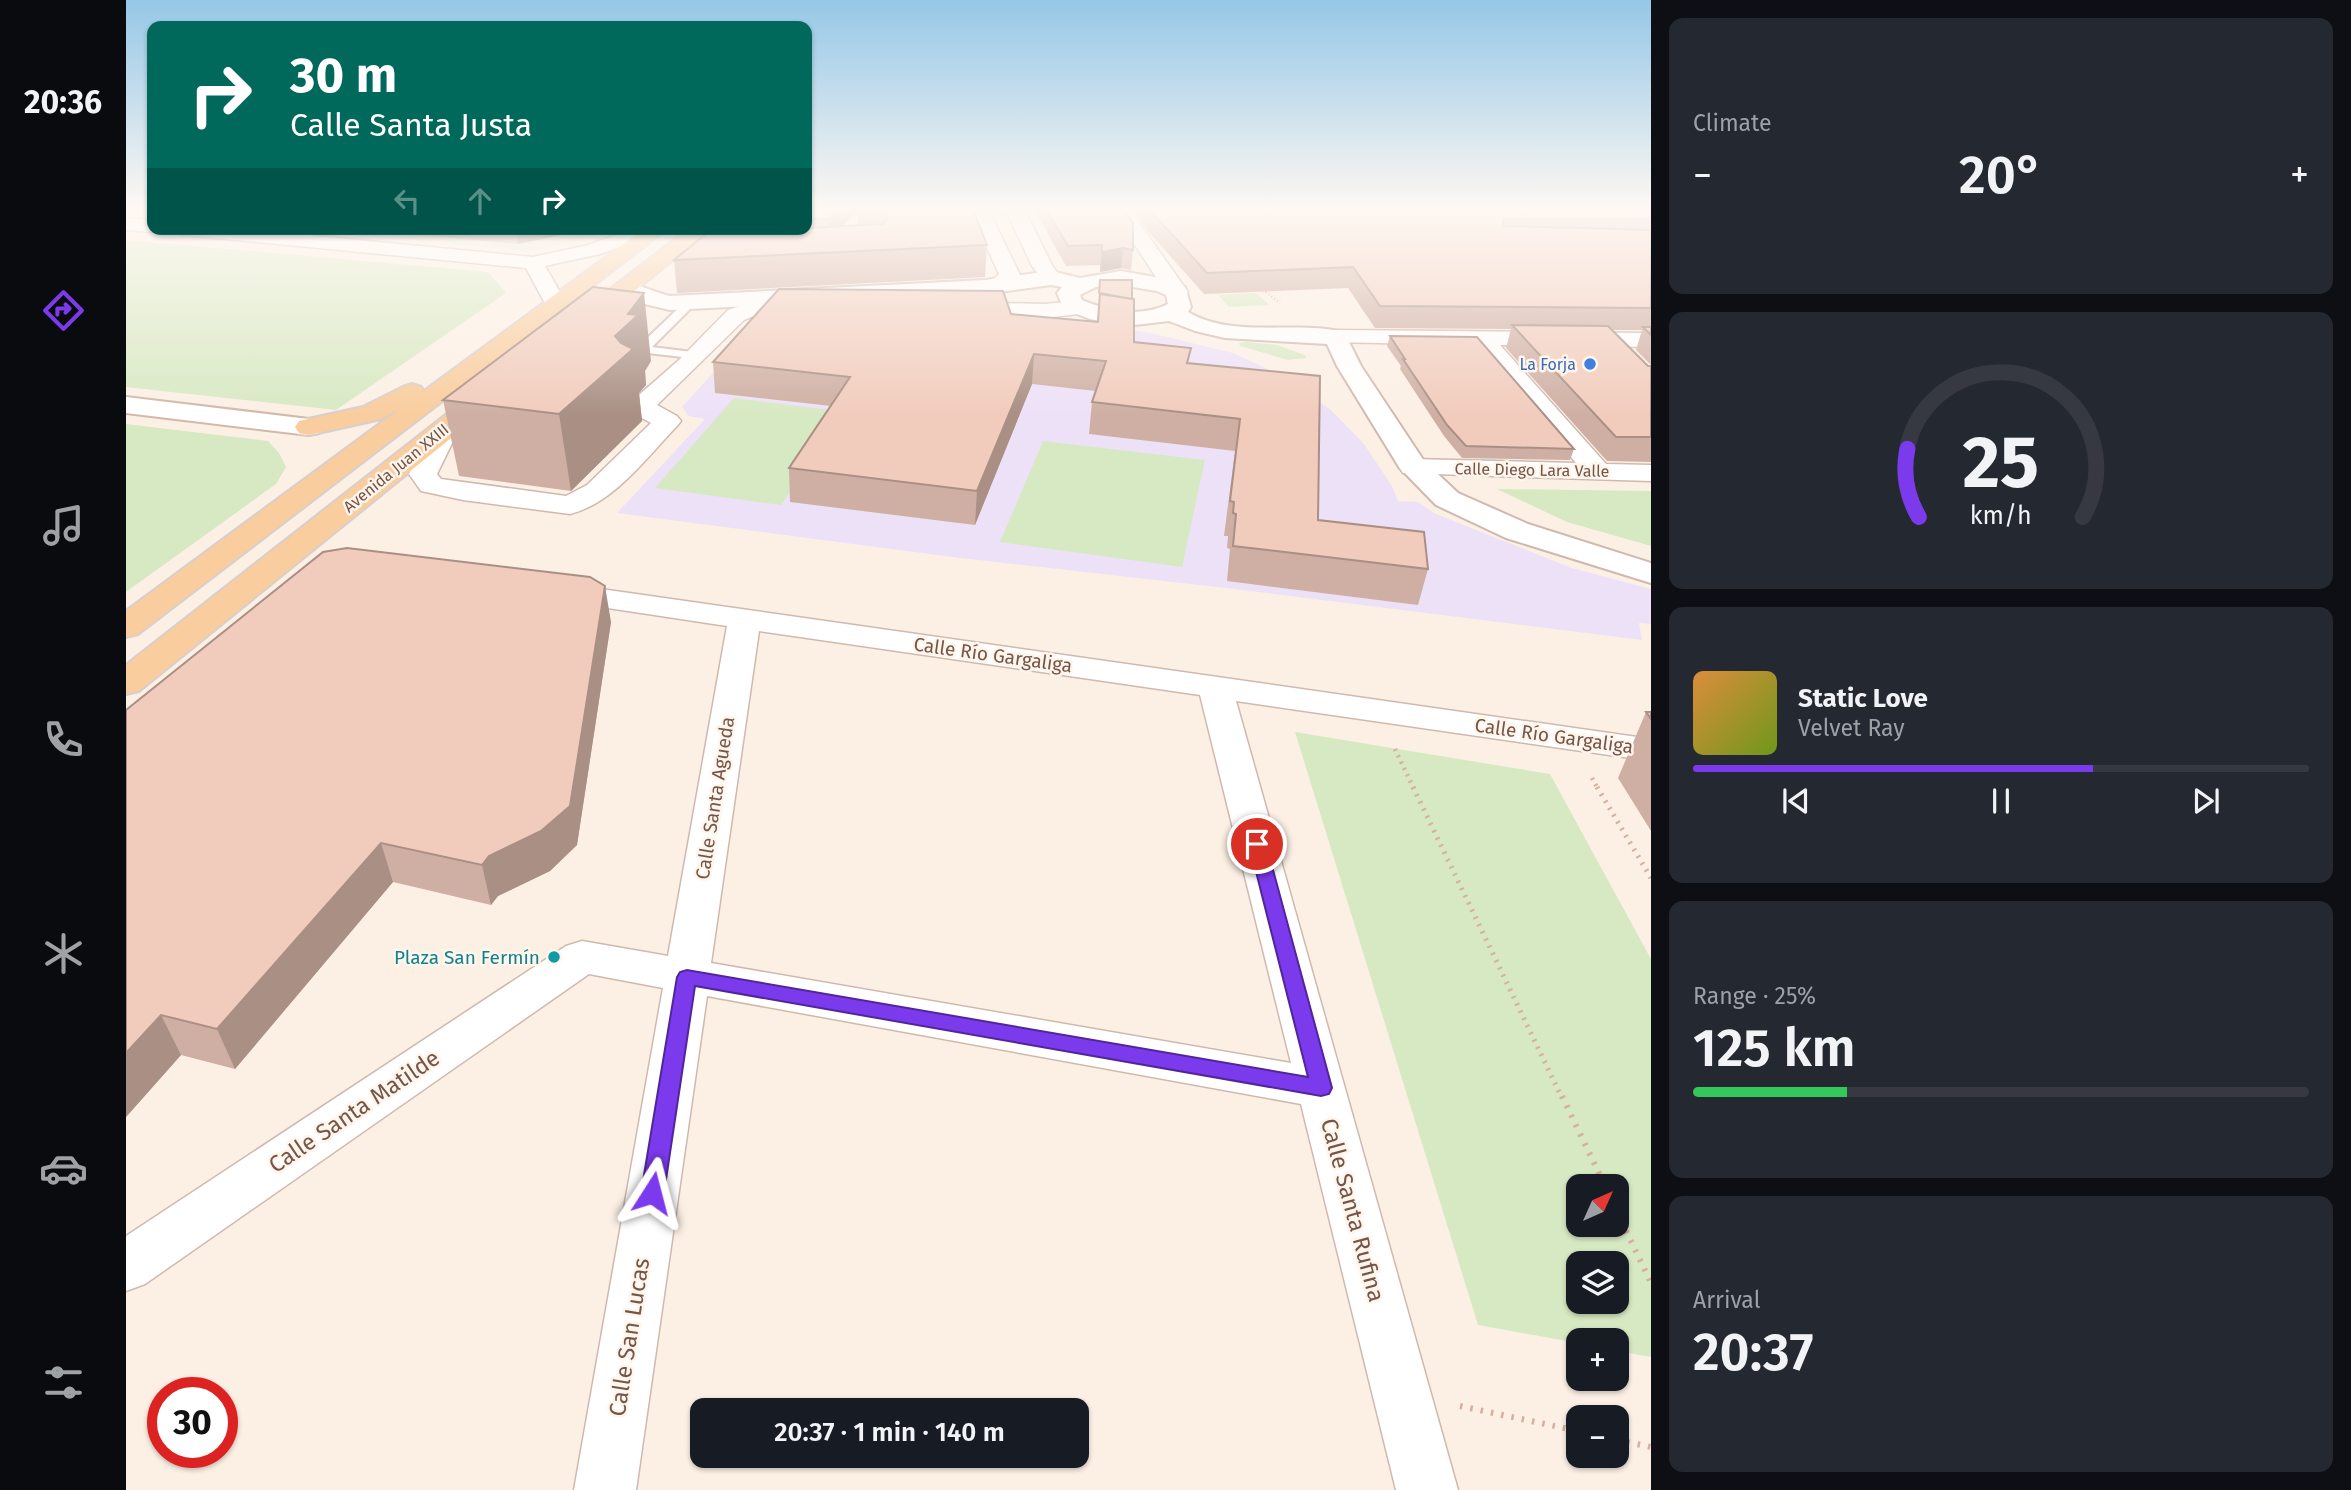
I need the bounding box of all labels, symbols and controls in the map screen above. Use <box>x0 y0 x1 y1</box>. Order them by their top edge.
text: 30 m <box>290 46 397 105</box>
icon: right <box>175 49 266 140</box>
text: 20:36 <box>24 83 102 121</box>
text: Calle Santa Justa <box>290 106 532 144</box>
text: Climate <box>1693 109 1772 137</box>
text: 20° <box>1959 144 2043 207</box>
text: − <box>1693 152 1712 198</box>
text: + <box>2290 152 2309 198</box>
icon: left <box>388 182 426 220</box>
icon: ahead <box>461 182 499 220</box>
icon: right <box>534 182 572 220</box>
icon: directions <box>39 286 88 335</box>
place label: La Forja <box>1519 355 1576 374</box>
marker: La Forja <box>1582 356 1598 372</box>
text: 25 <box>1963 419 2039 506</box>
street label: Avenida Juan XXIII <box>339 420 453 516</box>
street label: Calle Diego Lara Valle <box>1455 459 1609 481</box>
text: km/h <box>1970 500 2032 530</box>
icon: music <box>39 501 88 550</box>
street label: Calle Río Gargaliga <box>912 632 1074 678</box>
text: Static Love <box>1798 683 1928 714</box>
street label: Calle Río Gargaliga <box>1473 713 1635 759</box>
text: Velvet Ray <box>1798 714 1905 742</box>
icon: phone <box>39 715 88 764</box>
street label: Calle Santa Agueda <box>691 715 739 881</box>
icon: previous <box>1777 782 1815 820</box>
icon: pause <box>1982 782 2020 820</box>
icon: next <box>2187 782 2225 820</box>
pin <box>1227 814 1287 874</box>
icon: arrive <box>1238 825 1276 863</box>
icon: climate <box>39 929 88 978</box>
place label: Plaza San Fermín <box>394 946 540 969</box>
marker: Plaza San Fermín <box>546 949 562 965</box>
text: Range · 25% <box>1693 982 1816 1010</box>
text: 125 km <box>1693 1017 1856 1080</box>
street label: Calle Santa Matilde <box>263 1043 445 1179</box>
street label: Calle Santa Rufina <box>1315 1115 1391 1305</box>
icon: car <box>39 1144 88 1193</box>
position arrow <box>615 1156 689 1230</box>
north arrow <box>1566 1174 1629 1237</box>
map controls <box>1566 1174 1629 1468</box>
button: layers <box>1566 1251 1629 1314</box>
street label: Calle San Lucas <box>603 1256 655 1418</box>
text: Arrival <box>1693 1286 1760 1314</box>
text: 20:37 <box>1693 1321 1813 1384</box>
button: + <box>1566 1328 1629 1391</box>
icon: filters <box>39 1358 88 1407</box>
speed limit sign: 30 <box>147 1377 238 1468</box>
button: − <box>1566 1405 1629 1468</box>
text: 20:37 · 1 min · 140 m <box>774 1417 1005 1448</box>

